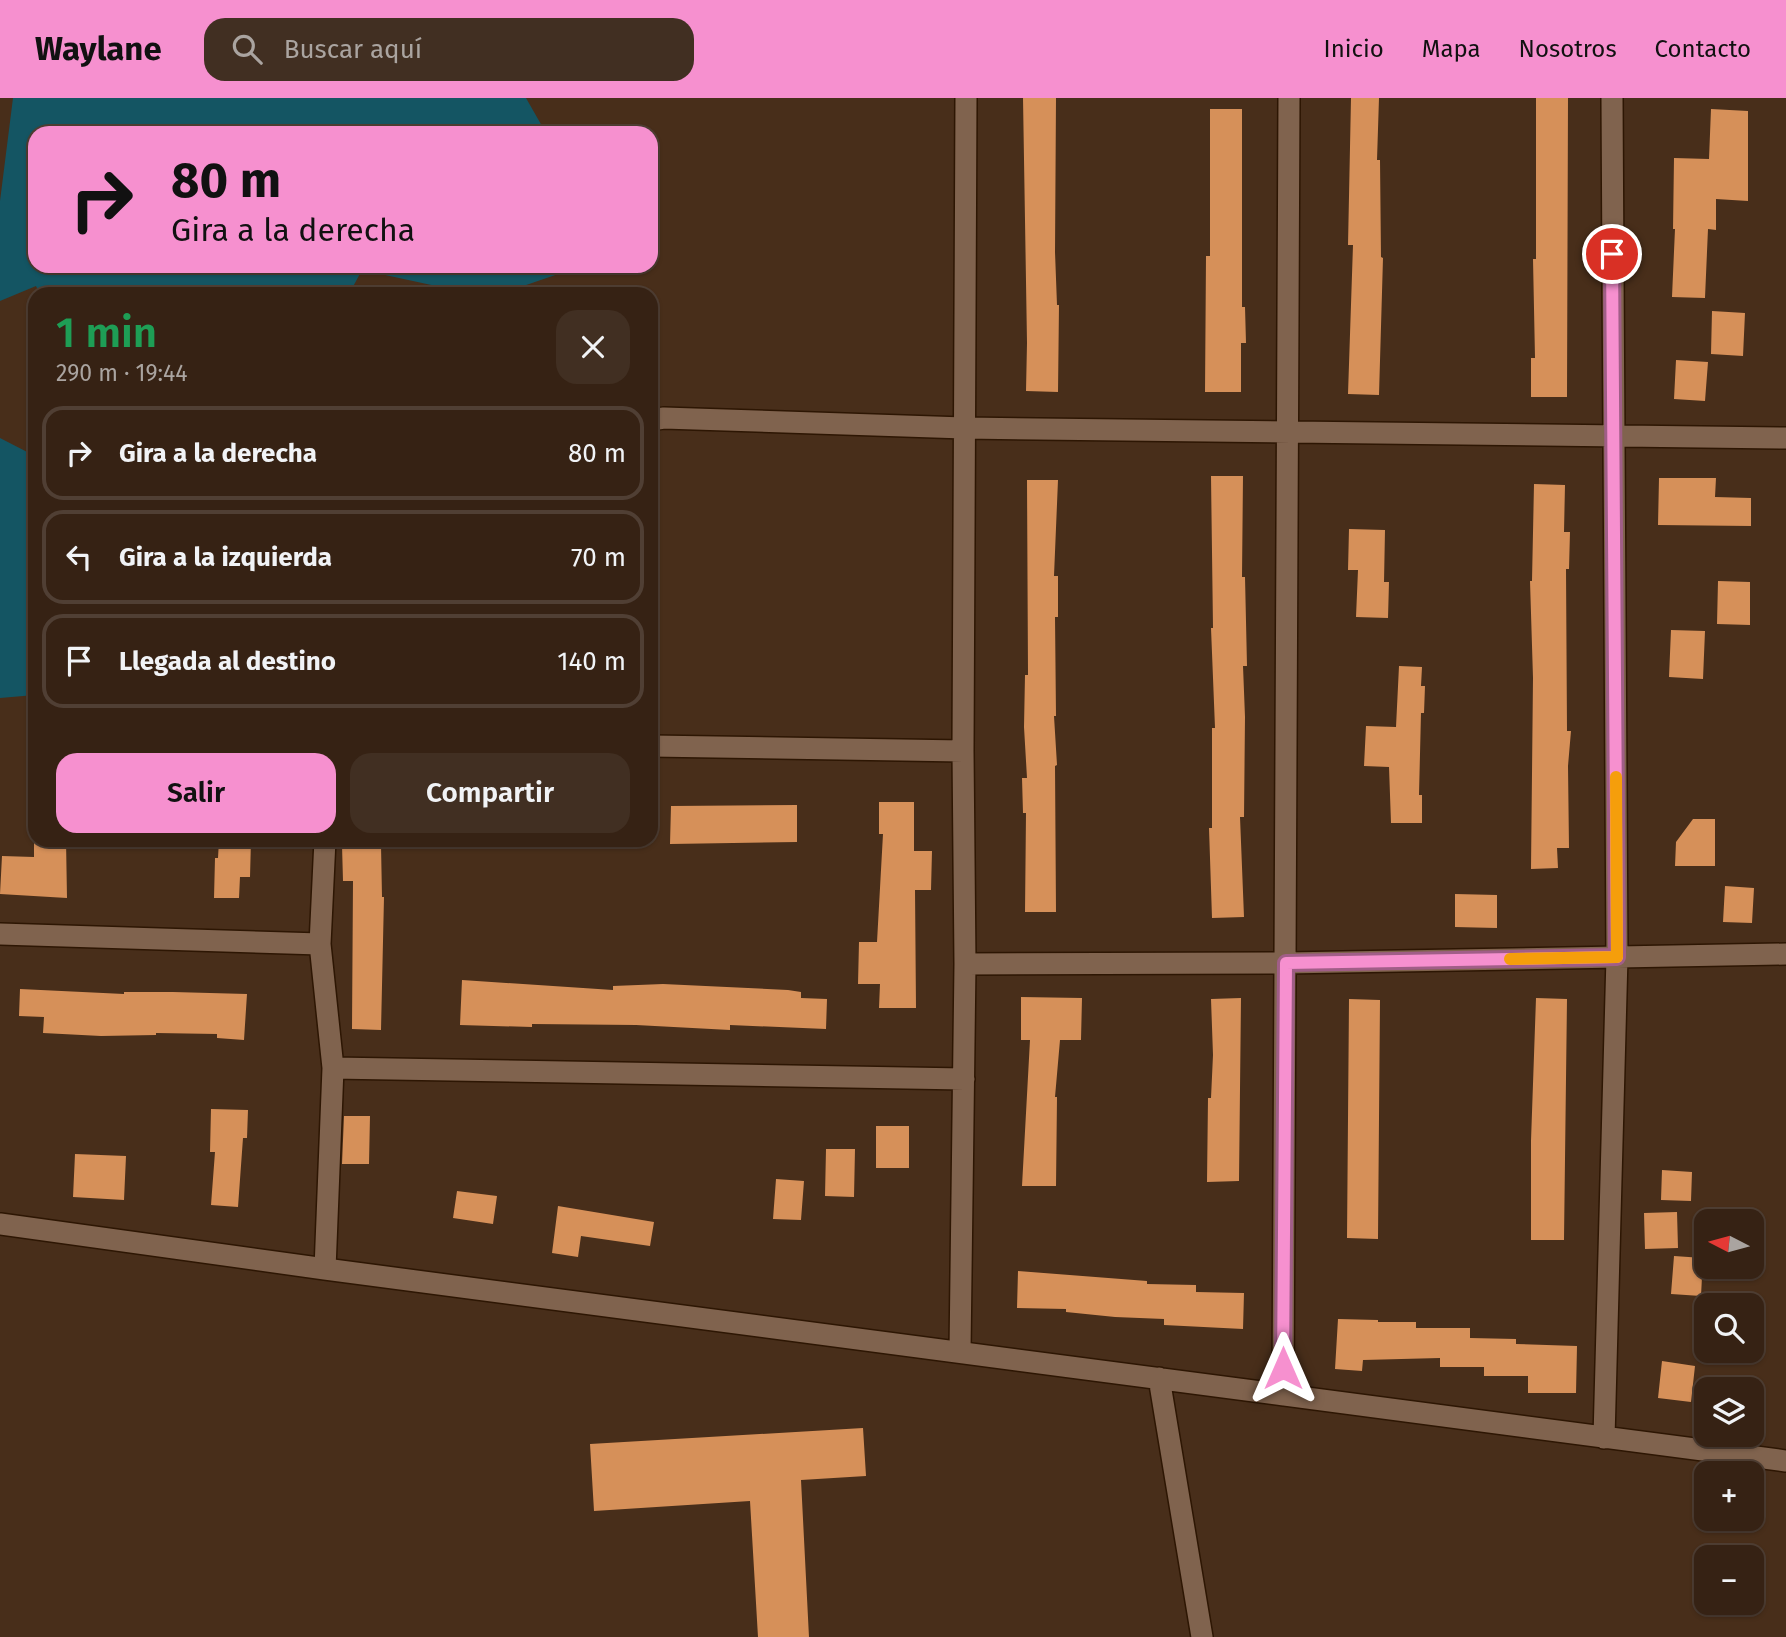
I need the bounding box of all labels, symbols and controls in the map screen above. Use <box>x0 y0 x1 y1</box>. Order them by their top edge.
search box <box>204 18 694 81</box>
text: Waylane <box>35 29 162 69</box>
icon: search <box>228 30 266 68</box>
text: Buscar aquí <box>284 34 422 65</box>
text: Inicio <box>1324 35 1384 63</box>
text: Mapa <box>1422 35 1481 63</box>
text: Nosotros <box>1519 35 1617 63</box>
text: Contacto <box>1655 35 1751 63</box>
text: 80 m <box>171 151 281 210</box>
icon: right <box>56 154 147 245</box>
text: Gira a la derecha <box>171 211 415 249</box>
pin <box>1582 224 1642 284</box>
icon: arrive <box>1593 235 1631 273</box>
text: 1 min <box>56 308 157 358</box>
button: close <box>556 310 630 384</box>
text: 290 m · 19:44 <box>56 359 188 387</box>
icon: right <box>60 434 98 472</box>
text: Gira a la derecha <box>119 438 317 469</box>
text: 80 m <box>568 438 626 469</box>
icon: left <box>60 538 98 576</box>
text: Gira a la izquierda <box>119 542 332 573</box>
text: 70 m <box>571 542 626 573</box>
icon: arrive <box>60 642 98 680</box>
text: Llegada al destino <box>119 646 336 677</box>
text: 140 m <box>557 646 626 677</box>
button: Salir <box>56 753 336 833</box>
button: Compartir <box>350 753 630 833</box>
north arrow <box>1694 1209 1764 1279</box>
map controls <box>1694 1209 1764 1615</box>
button: search <box>1694 1293 1764 1363</box>
position arrow <box>1246 1331 1320 1405</box>
button: layers <box>1694 1377 1764 1447</box>
button: + <box>1694 1461 1764 1531</box>
button: − <box>1694 1545 1764 1615</box>

